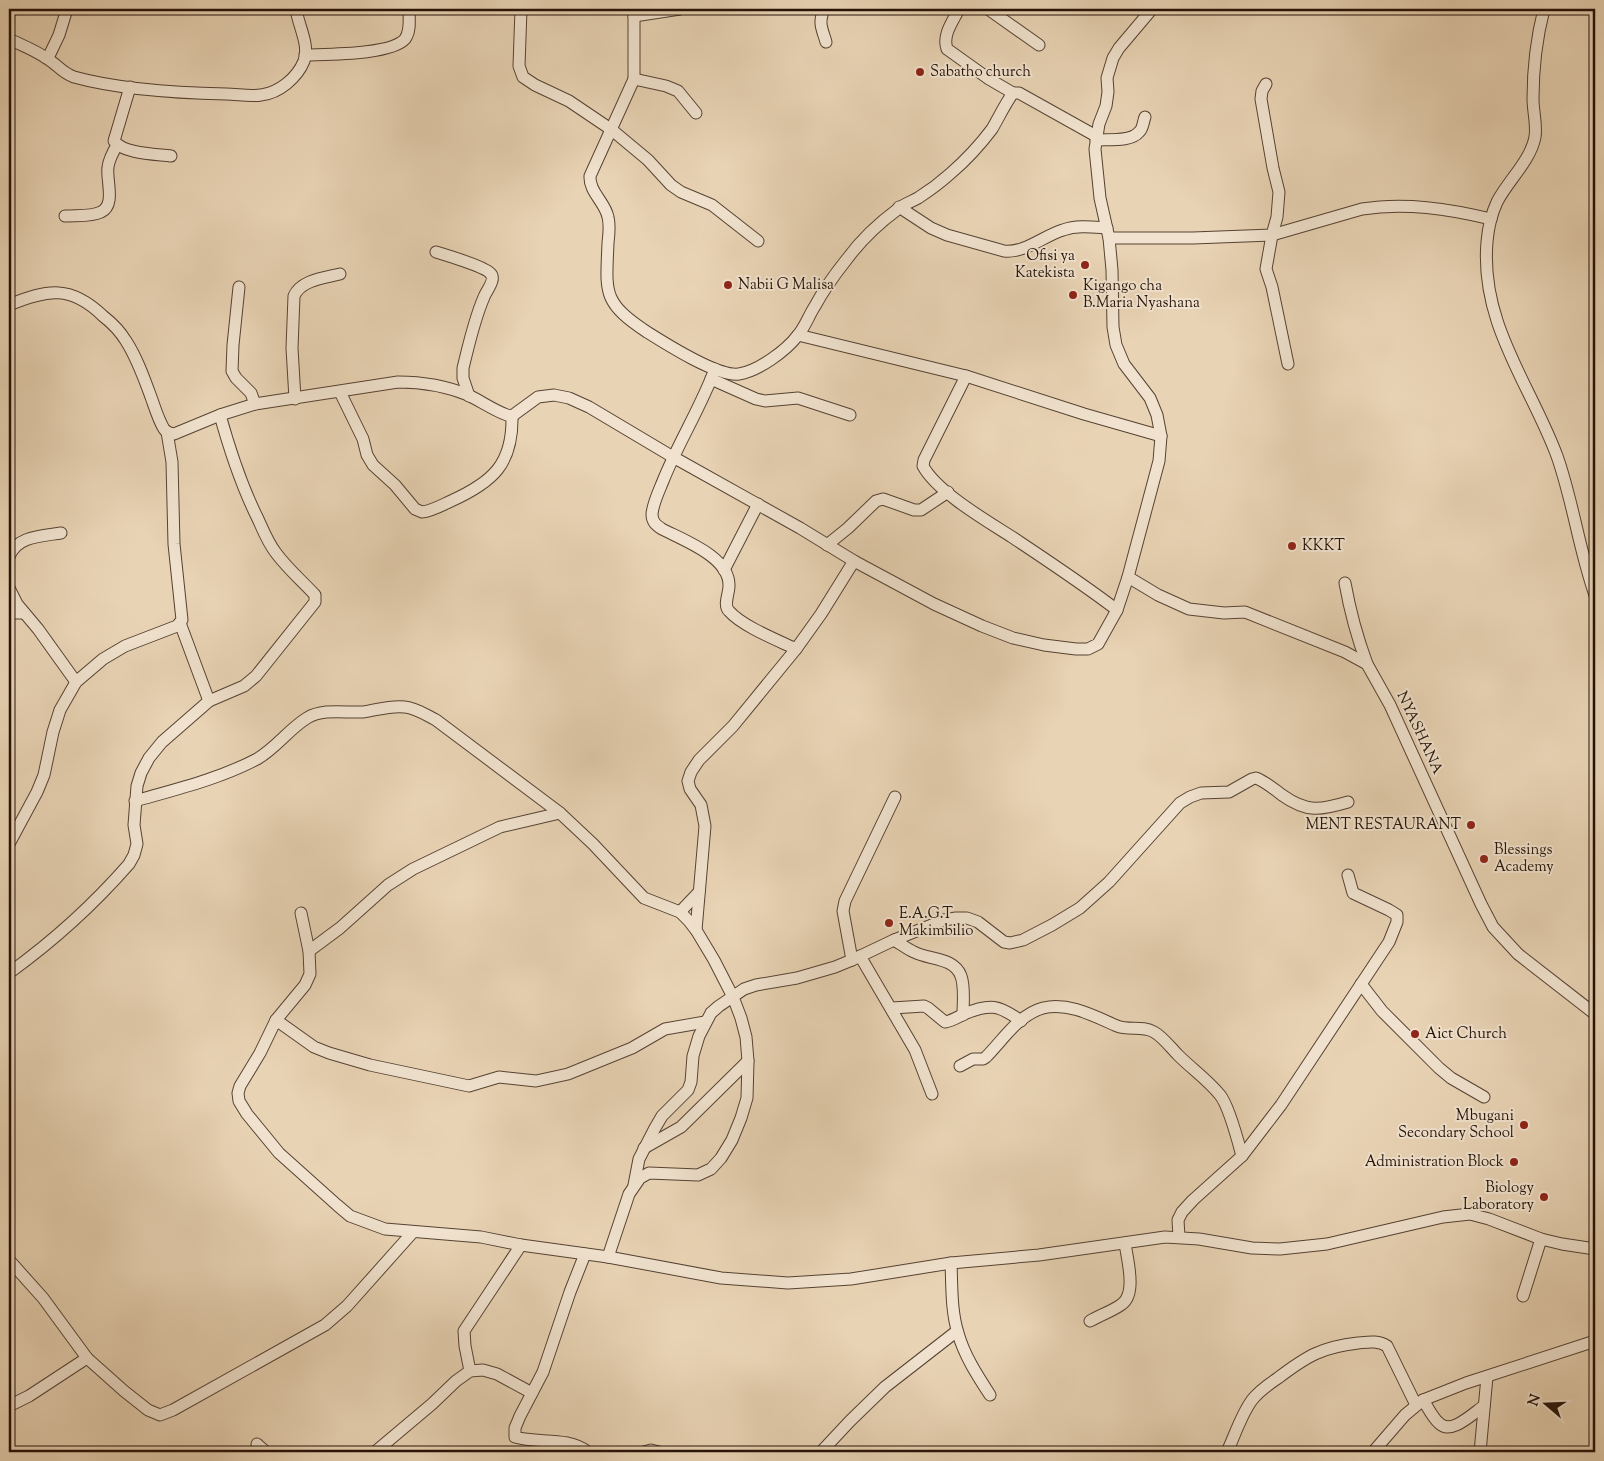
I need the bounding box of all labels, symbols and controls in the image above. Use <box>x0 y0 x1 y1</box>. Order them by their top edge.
place label: Sabatho church <box>930 62 1031 83</box>
marker: Sabatho church <box>914 66 926 78</box>
place label: Ofisi ya Katekista <box>1015 246 1075 284</box>
marker: Ofisi ya Katekista <box>1079 259 1091 271</box>
place label: Nabii G Malisa <box>738 275 834 296</box>
place label: Kigango cha B.Maria Nyashana <box>1083 276 1200 314</box>
marker: Nabii G Malisa <box>722 279 734 291</box>
marker: Kigango cha B.Maria Nyashana <box>1067 289 1079 301</box>
place label: KKKT <box>1302 536 1345 557</box>
marker: KKKT <box>1286 540 1298 552</box>
street label: NYASHANA <box>1391 688 1447 778</box>
place label: MENT RESTAURANT <box>1305 815 1461 836</box>
marker: MENT RESTAURANT <box>1465 819 1477 831</box>
place label: Blessings Academy <box>1494 840 1554 878</box>
marker: Blessings Academy <box>1478 853 1490 865</box>
place label: E.A.G.T Makimbilio <box>899 904 973 942</box>
marker: E.A.G.T Makimbilio <box>883 917 895 929</box>
place label: Aict Church <box>1425 1024 1507 1045</box>
marker: Aict Church <box>1409 1028 1421 1040</box>
place label: Mbugani Secondary School <box>1398 1106 1514 1144</box>
marker: Mbugani Secondary School <box>1518 1119 1530 1131</box>
place label: Administration Block <box>1365 1152 1504 1173</box>
marker: Administration Block <box>1508 1156 1520 1168</box>
place label: Biology Laboratory <box>1463 1178 1535 1216</box>
marker: Biology Laboratory <box>1538 1191 1550 1203</box>
north arrow <box>1522 1378 1572 1428</box>
text: N <box>1524 1392 1547 1409</box>

